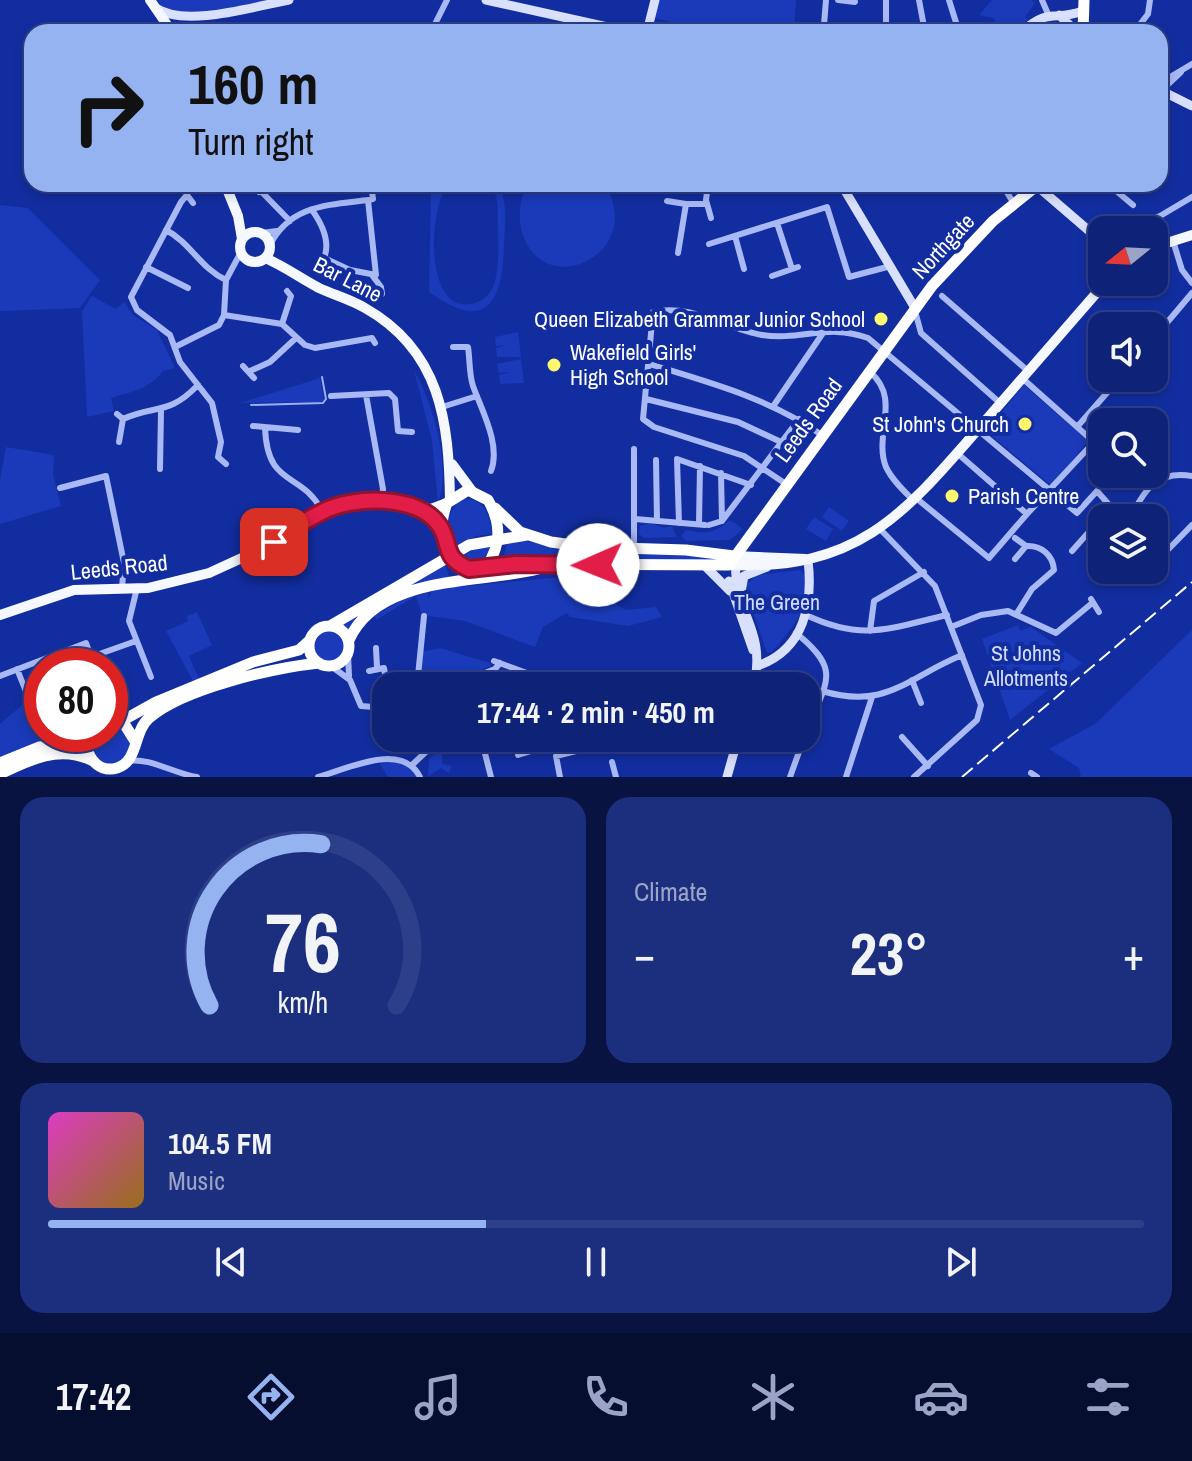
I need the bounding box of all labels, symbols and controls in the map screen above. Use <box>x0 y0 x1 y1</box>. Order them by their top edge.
text: 160 m <box>188 46 318 121</box>
icon: right <box>56 56 160 160</box>
text: Turn right <box>188 118 313 166</box>
street label: Northgate <box>905 207 981 285</box>
north arrow <box>1088 216 1168 296</box>
map controls <box>1088 216 1168 584</box>
street label: Bar Lane <box>309 249 387 309</box>
place label: Queen Elizabeth Grammar Junior School <box>534 304 865 334</box>
marker: Queen Elizabeth Grammar Junior School <box>872 310 890 328</box>
button: sound <box>1088 312 1168 392</box>
place label: Wakefield Girls' High School <box>570 337 696 392</box>
marker: Wakefield Girls' High School <box>545 356 563 374</box>
street label: Leeds Road <box>767 372 849 468</box>
button: search <box>1088 408 1168 488</box>
place label: St John's Church <box>872 409 1009 439</box>
marker: St John's Church <box>1016 415 1034 433</box>
place label: Parish Centre <box>968 481 1079 511</box>
marker: Parish Centre <box>943 487 961 505</box>
button: layers <box>1088 504 1168 584</box>
pin <box>240 508 308 576</box>
icon: arrive <box>252 520 296 564</box>
position arrow <box>556 523 640 607</box>
street label: Leeds Road <box>69 547 169 587</box>
park label: The Green <box>734 587 820 617</box>
park label: St Johns Allotments <box>983 638 1068 693</box>
speed limit sign: 80 <box>24 648 128 752</box>
text: 17:44 · 2 min · 450 m <box>477 692 715 732</box>
text: Climate <box>634 874 707 909</box>
text: 76 <box>265 886 341 998</box>
text: 23° <box>850 913 928 994</box>
text: − <box>634 924 655 984</box>
text: + <box>1123 924 1144 984</box>
text: km/h <box>278 983 328 1022</box>
text: 104.5 FM <box>168 1123 272 1163</box>
text: Music <box>168 1163 225 1198</box>
icon: previous <box>209 1240 253 1284</box>
icon: pause <box>574 1240 618 1284</box>
icon: next <box>939 1240 983 1284</box>
icon: directions <box>243 1369 299 1425</box>
icon: music <box>410 1369 466 1425</box>
icon: phone <box>578 1369 634 1425</box>
icon: climate <box>745 1369 801 1425</box>
icon: car <box>913 1369 969 1425</box>
icon: filters <box>1080 1369 1136 1425</box>
text: 17:42 <box>56 1373 131 1421</box>

